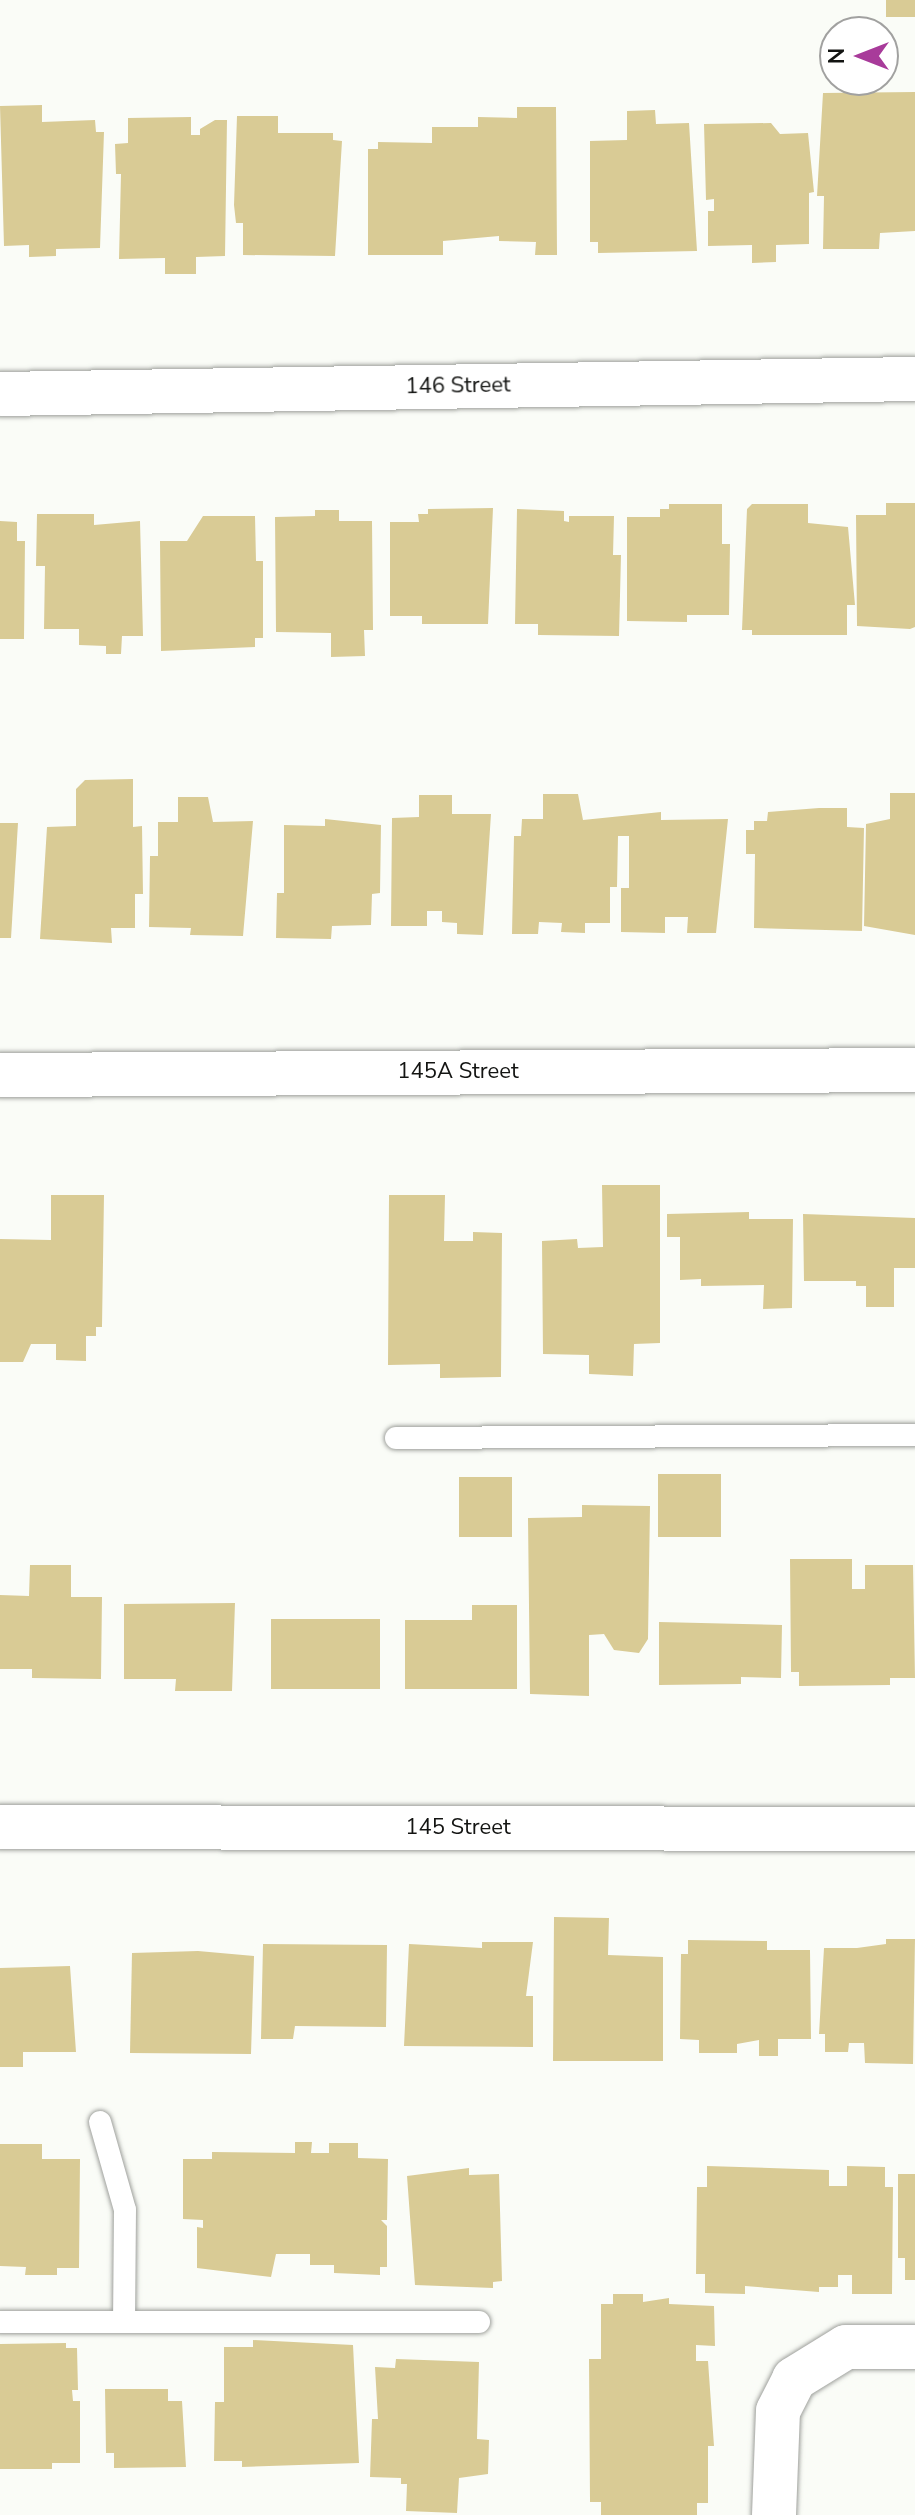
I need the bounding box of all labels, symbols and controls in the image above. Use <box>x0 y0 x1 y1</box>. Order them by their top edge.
north arrow <box>819 16 899 96</box>
text: N <box>822 48 852 64</box>
street label: 146 Street <box>405 372 511 400</box>
street label: 145A Street <box>397 1059 519 1085</box>
street label: 145 Street <box>405 1815 511 1841</box>

